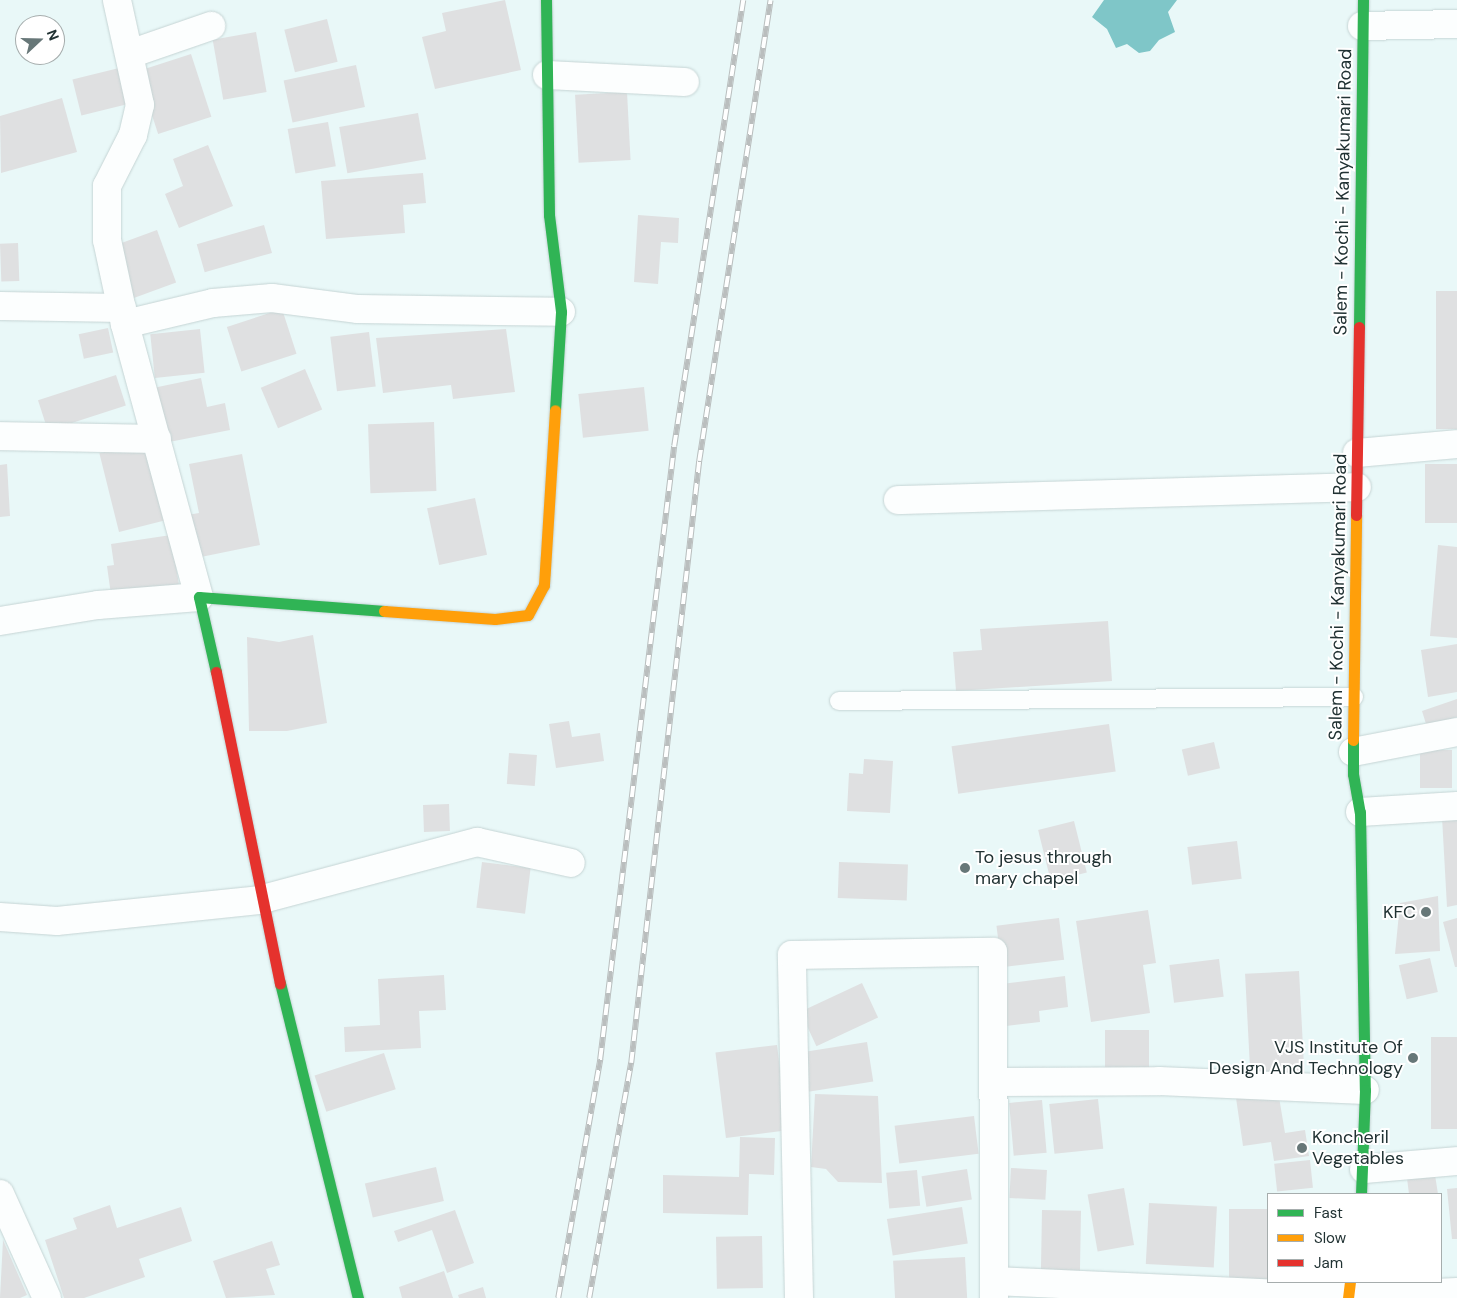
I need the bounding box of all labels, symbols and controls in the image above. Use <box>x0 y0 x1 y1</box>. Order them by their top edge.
north arrow <box>15 15 65 65</box>
text: N <box>43 27 63 43</box>
street label: Salem - Kochi - Kanyakumari Road <box>1330 48 1356 336</box>
street label: Salem - Kochi - Kanyakumari Road <box>1325 453 1351 741</box>
place label: To jesus through mary chapel <box>975 847 1112 890</box>
marker: To jesus through mary chapel <box>959 862 971 874</box>
place label: KFC <box>1383 901 1416 923</box>
marker: KFC <box>1420 906 1432 918</box>
place label: VJS Institute Of Design And Technology <box>1209 1037 1403 1080</box>
marker: VJS Institute Of Design And Technology <box>1407 1052 1419 1064</box>
place label: Koncheril Vegetables <box>1312 1127 1404 1170</box>
marker: Koncheril Vegetables <box>1296 1142 1308 1154</box>
legend <box>1267 1193 1442 1283</box>
text: Fast <box>1314 1203 1343 1223</box>
text: Slow <box>1314 1228 1346 1248</box>
text: Jam <box>1314 1253 1343 1273</box>

